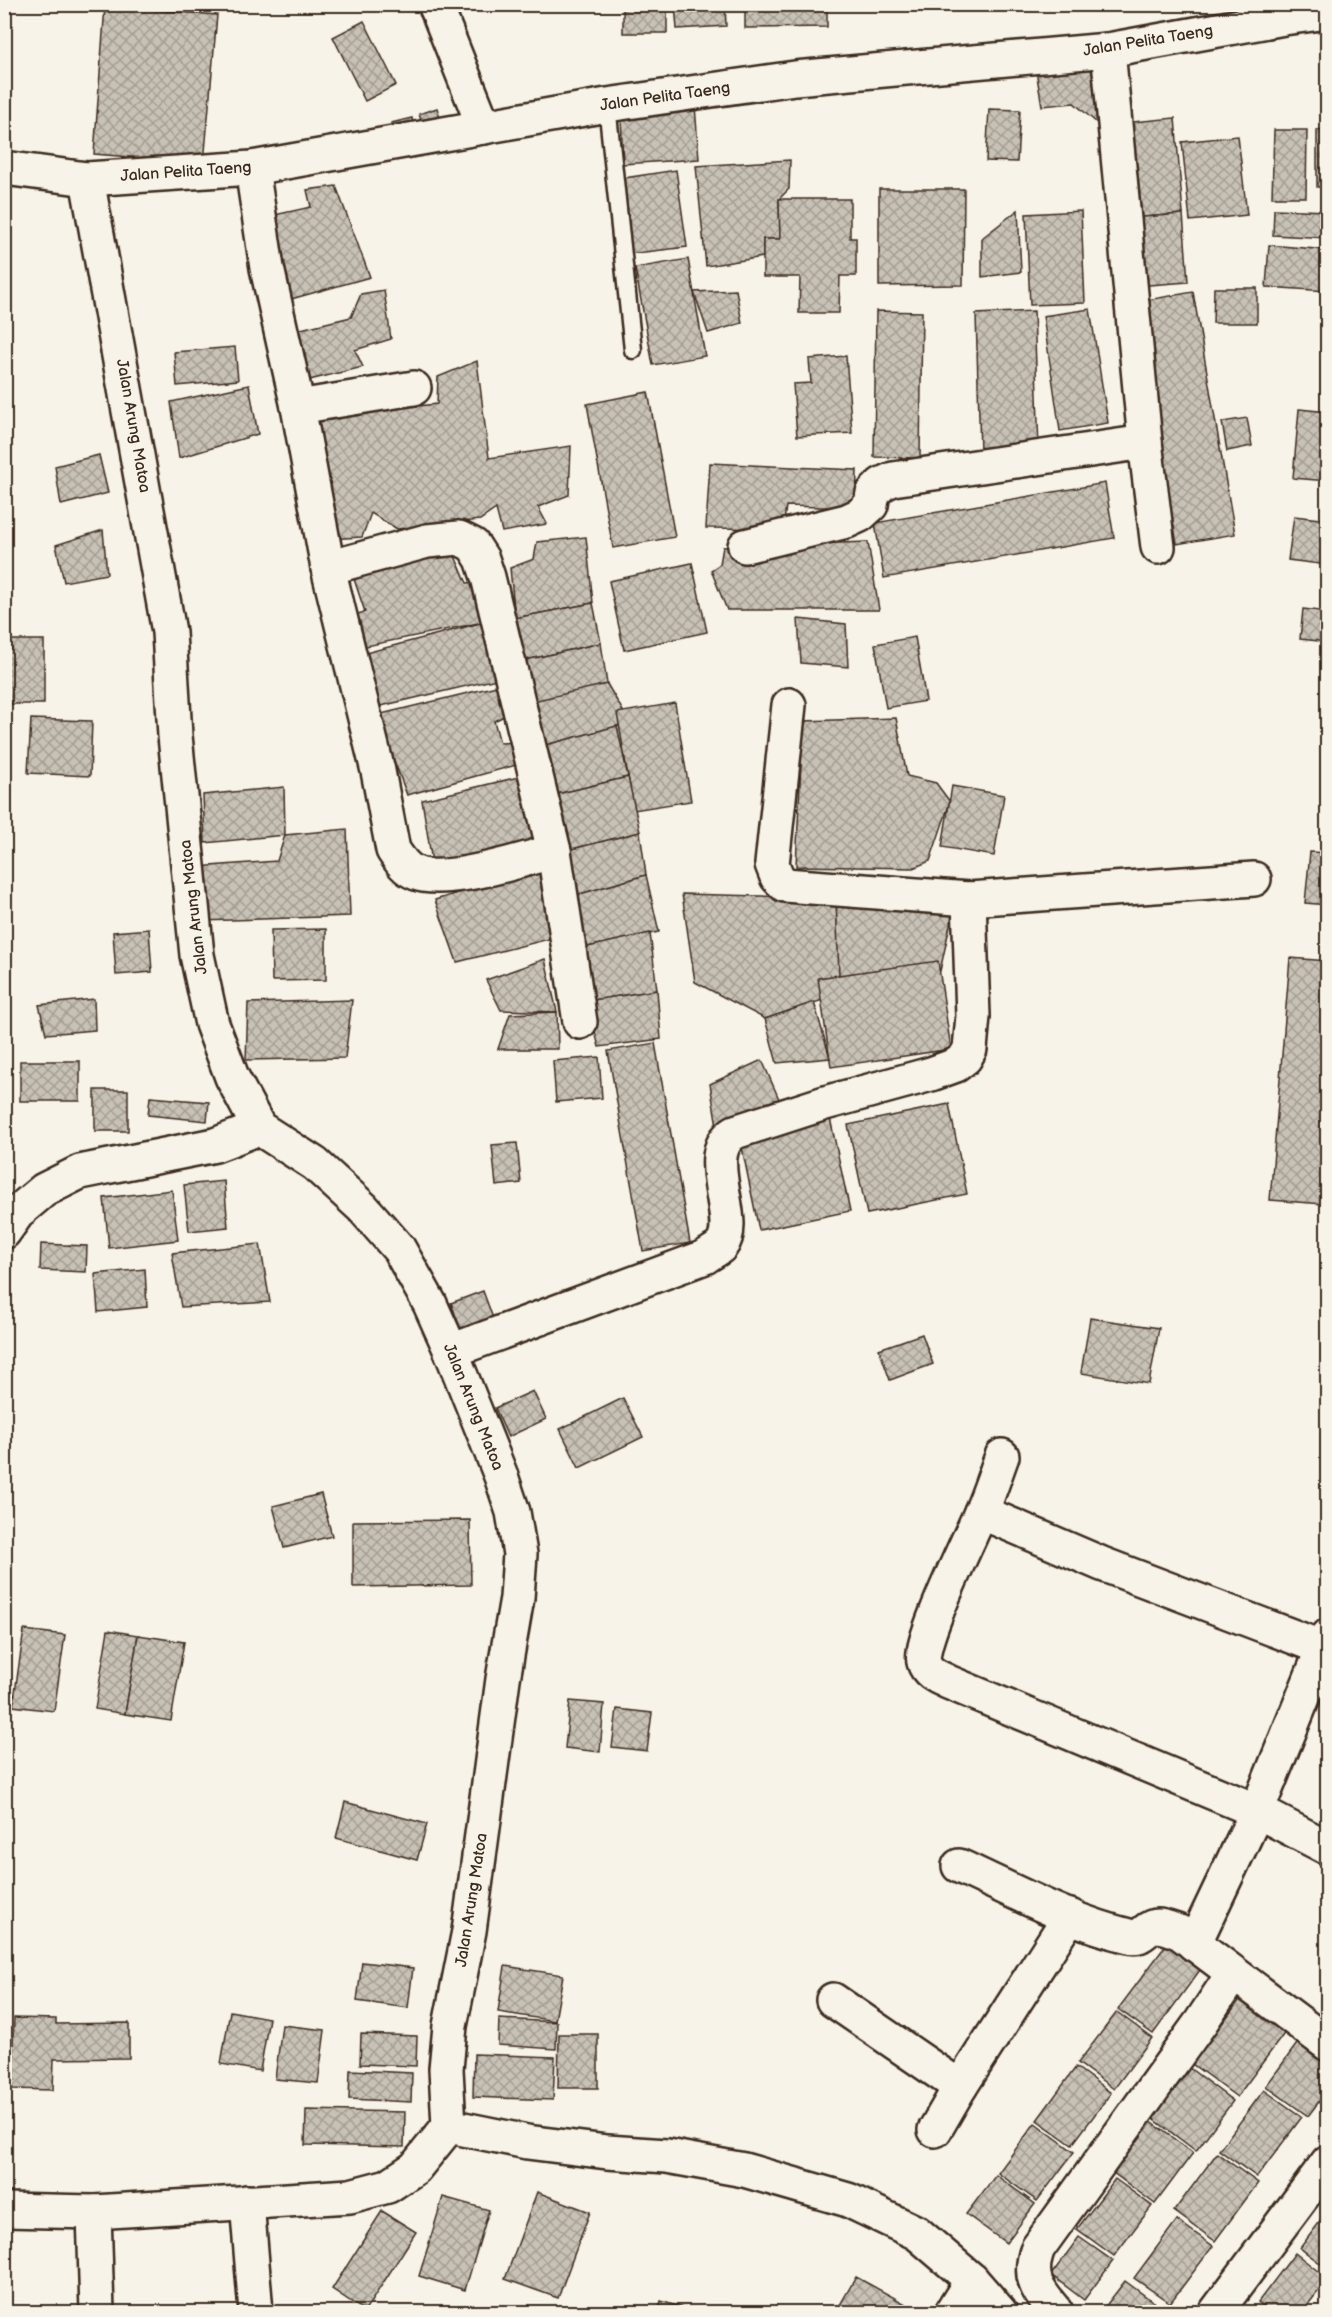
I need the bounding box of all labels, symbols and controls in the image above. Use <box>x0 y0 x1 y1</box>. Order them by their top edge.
street label: Jalan Pelita Taeng <box>1082 21 1214 61</box>
street label: Jalan Pelita Taeng <box>599 78 731 116</box>
street label: Jalan Pelita Taeng <box>120 158 252 186</box>
street label: Jalan Arung Matoa <box>112 358 154 494</box>
street label: Jalan Arung Matoa <box>176 839 212 975</box>
street label: Jalan Arung Matoa <box>439 1341 507 1473</box>
street label: Jalan Arung Matoa <box>452 1832 492 1968</box>

